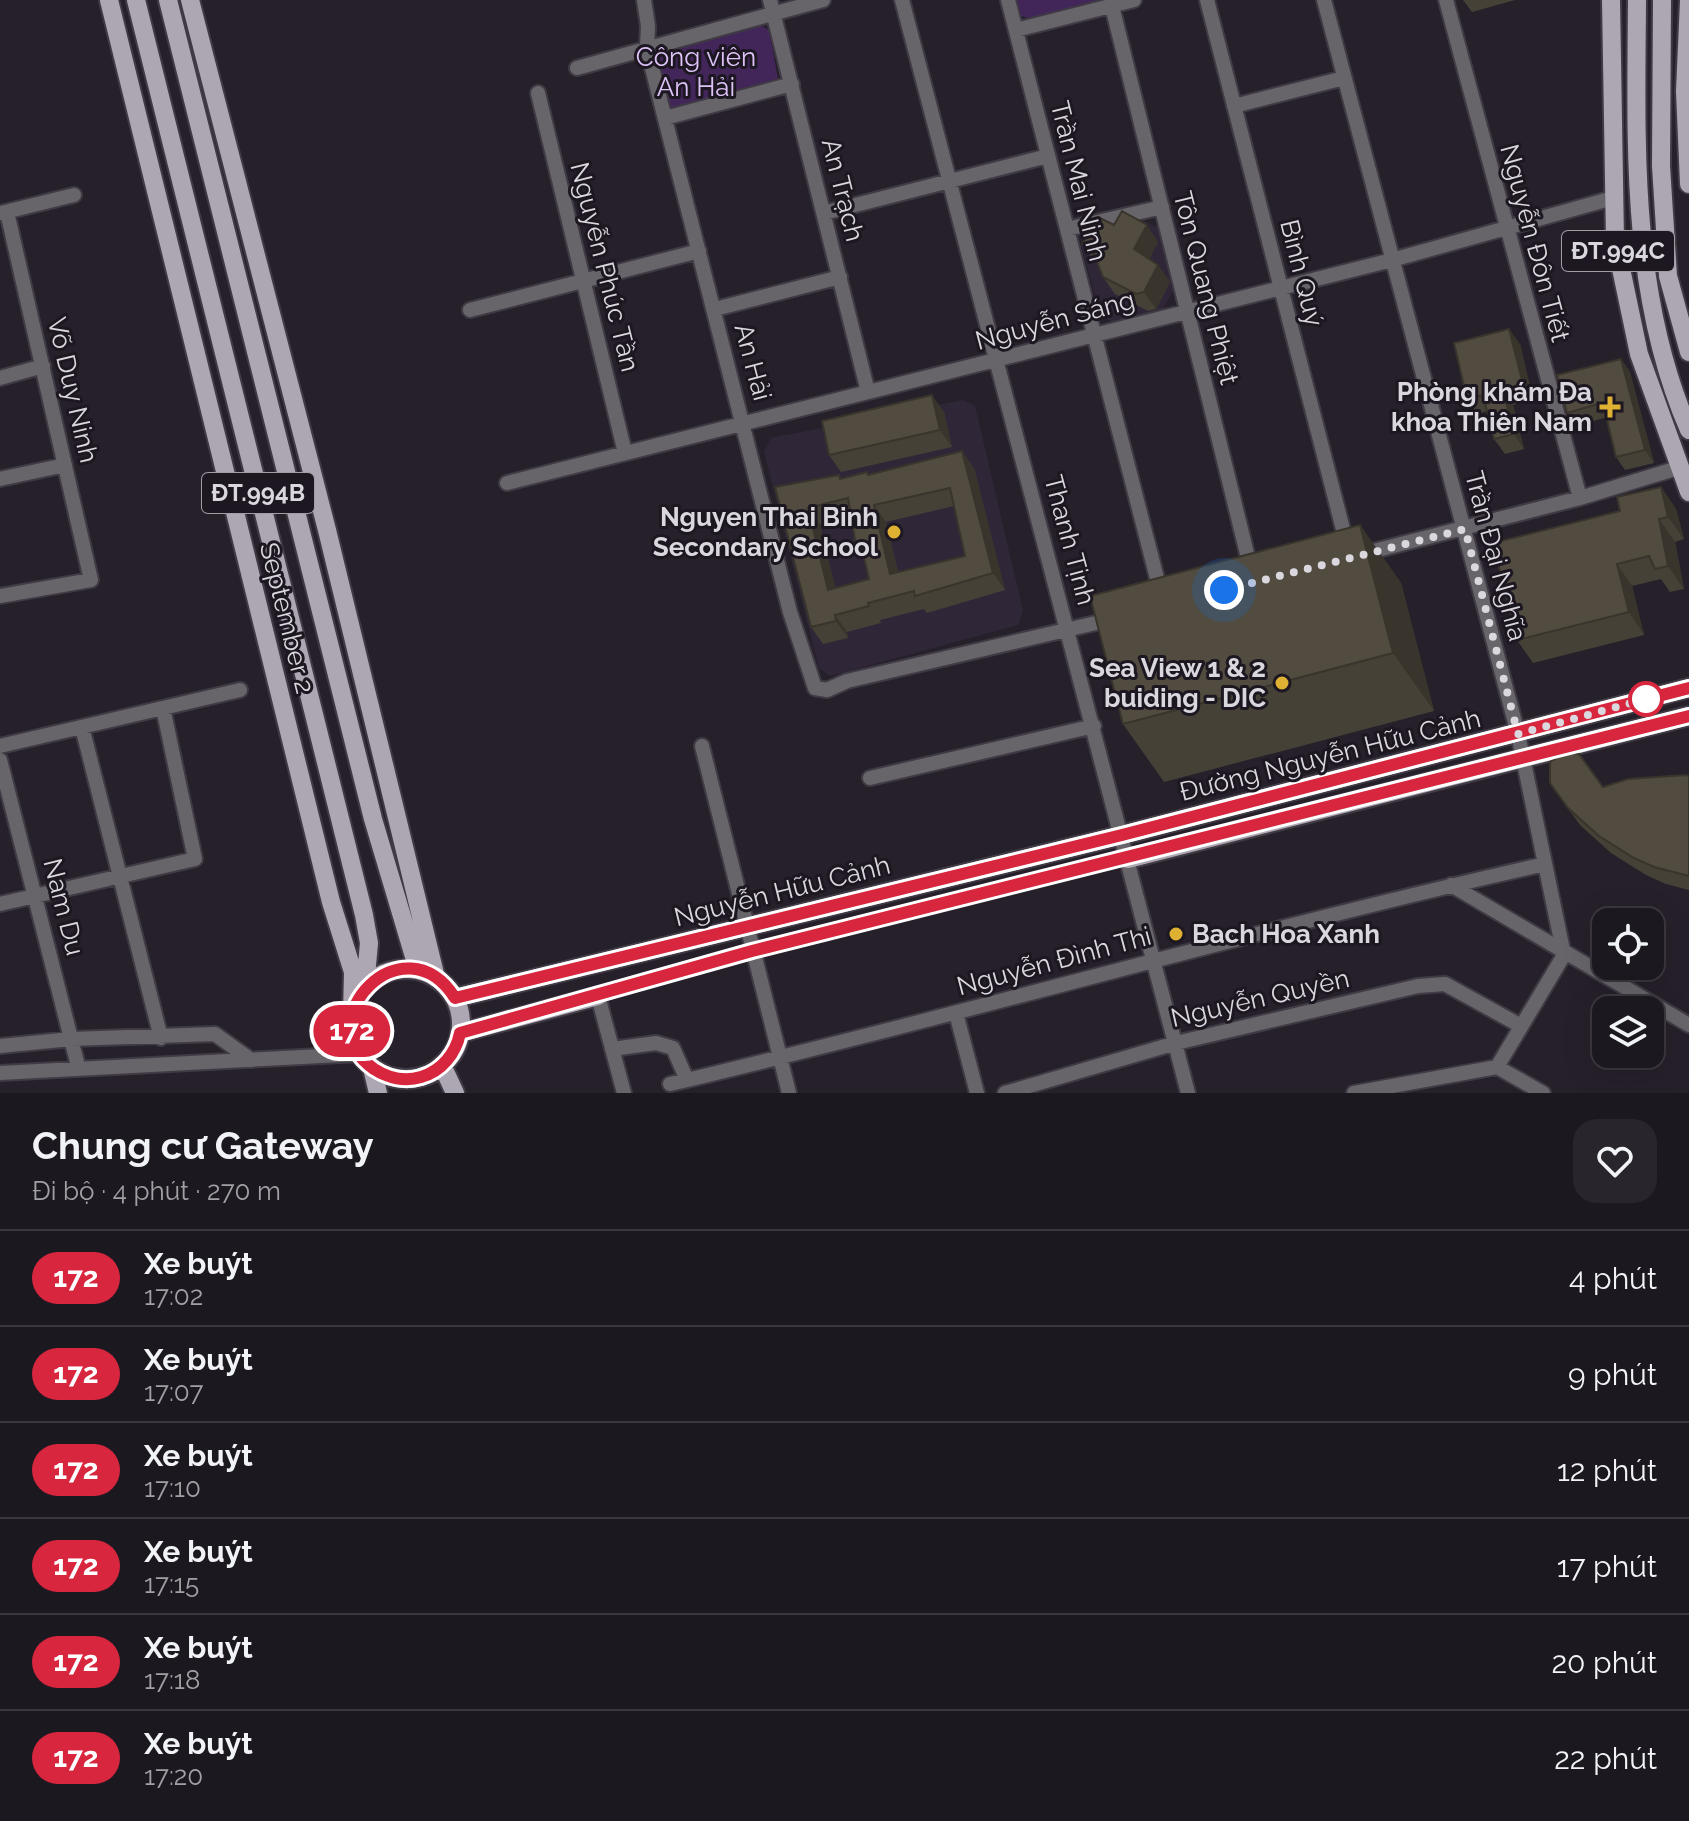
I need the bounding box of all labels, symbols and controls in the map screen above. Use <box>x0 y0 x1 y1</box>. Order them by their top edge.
park label: Công viên An Hải <box>636 42 756 102</box>
street label: Trần Mai Ninh <box>1045 98 1113 264</box>
street label: An Trạch <box>816 135 870 245</box>
street label: Nguyễn Đôn Tiết <box>1494 141 1576 345</box>
street label: Nguyễn Phúc Tần <box>564 159 646 375</box>
street label: Tôn Quang Phiệt <box>1167 188 1245 388</box>
street label: Bình Quý <box>1274 217 1330 329</box>
road number: ĐT.994C <box>1562 231 1674 271</box>
street label: Nguyễn Sáng <box>972 284 1138 356</box>
street label: Võ Duy Ninh <box>42 314 104 466</box>
street label: An Hải <box>728 320 778 404</box>
place label: Phòng khám Đa khoa Thiên Nam <box>1391 377 1592 437</box>
marker: Phòng khám Đa khoa Thiên Nam <box>1599 396 1621 418</box>
street label: Trần Đại Nghĩa <box>1459 468 1533 644</box>
street label: Thanh Tịnh <box>1038 472 1102 608</box>
road number: ĐT.994B <box>202 473 314 513</box>
place label: Nguyen Thai Binh Secondary School <box>653 502 879 562</box>
marker: Nguyen Thai Binh Secondary School <box>885 523 903 541</box>
street label: September 2 <box>254 539 320 697</box>
your location <box>1204 570 1244 610</box>
place label: Sea View 1 & 2 buiding - DIC <box>1089 653 1266 713</box>
marker: Sea View 1 & 2 buiding - DIC <box>1273 674 1291 692</box>
unlabelled marker <box>1629 682 1663 716</box>
street label: Đường Nguyễn Hữu Cảnh <box>1176 703 1484 807</box>
street label: Nguyễn Hữu Cảnh <box>671 850 893 932</box>
street label: Nam Du <box>38 856 90 958</box>
map controls <box>1592 908 1664 1068</box>
button: locate <box>1592 908 1664 980</box>
place label: Bach Hoa Xanh <box>1192 919 1380 949</box>
street label: Nguyễn Đình Thi <box>954 921 1154 1001</box>
marker: Bach Hoa Xanh <box>1167 925 1185 943</box>
street label: Nguyễn Quyền <box>1168 963 1352 1033</box>
button: layers <box>1592 996 1664 1068</box>
line badge: 172 <box>306 1005 398 1057</box>
text: 172 <box>329 1014 375 1047</box>
button: heart <box>1573 1119 1657 1203</box>
text: Chung cư Gateway <box>32 1123 374 1168</box>
text: Đi bộ · 4 phút · 270 m <box>32 1176 281 1206</box>
text: Xe buýt <box>144 1246 253 1281</box>
text: 172 <box>53 1261 99 1294</box>
text: 4 phút <box>1569 1261 1657 1296</box>
text: 17:02 <box>144 1281 203 1311</box>
text: Xe buýt <box>144 1342 253 1377</box>
text: 172 <box>53 1357 99 1390</box>
text: 9 phút <box>1568 1357 1657 1392</box>
text: 17:07 <box>144 1377 203 1407</box>
text: Xe buýt <box>144 1438 253 1473</box>
text: 172 <box>53 1453 99 1486</box>
text: 12 phút <box>1557 1453 1657 1488</box>
text: 17:10 <box>144 1473 201 1503</box>
text: Xe buýt <box>144 1534 253 1569</box>
text: 172 <box>53 1549 99 1582</box>
text: 17 phút <box>1557 1549 1657 1584</box>
text: 17:15 <box>144 1569 199 1599</box>
text: Xe buýt <box>144 1630 253 1665</box>
text: 172 <box>53 1645 99 1678</box>
text: 20 phút <box>1551 1645 1657 1680</box>
text: 17:18 <box>144 1665 200 1695</box>
text: Xe buýt <box>144 1726 253 1761</box>
text: 172 <box>53 1741 99 1774</box>
text: 22 phút <box>1554 1741 1657 1776</box>
text: 17:20 <box>144 1761 203 1791</box>

